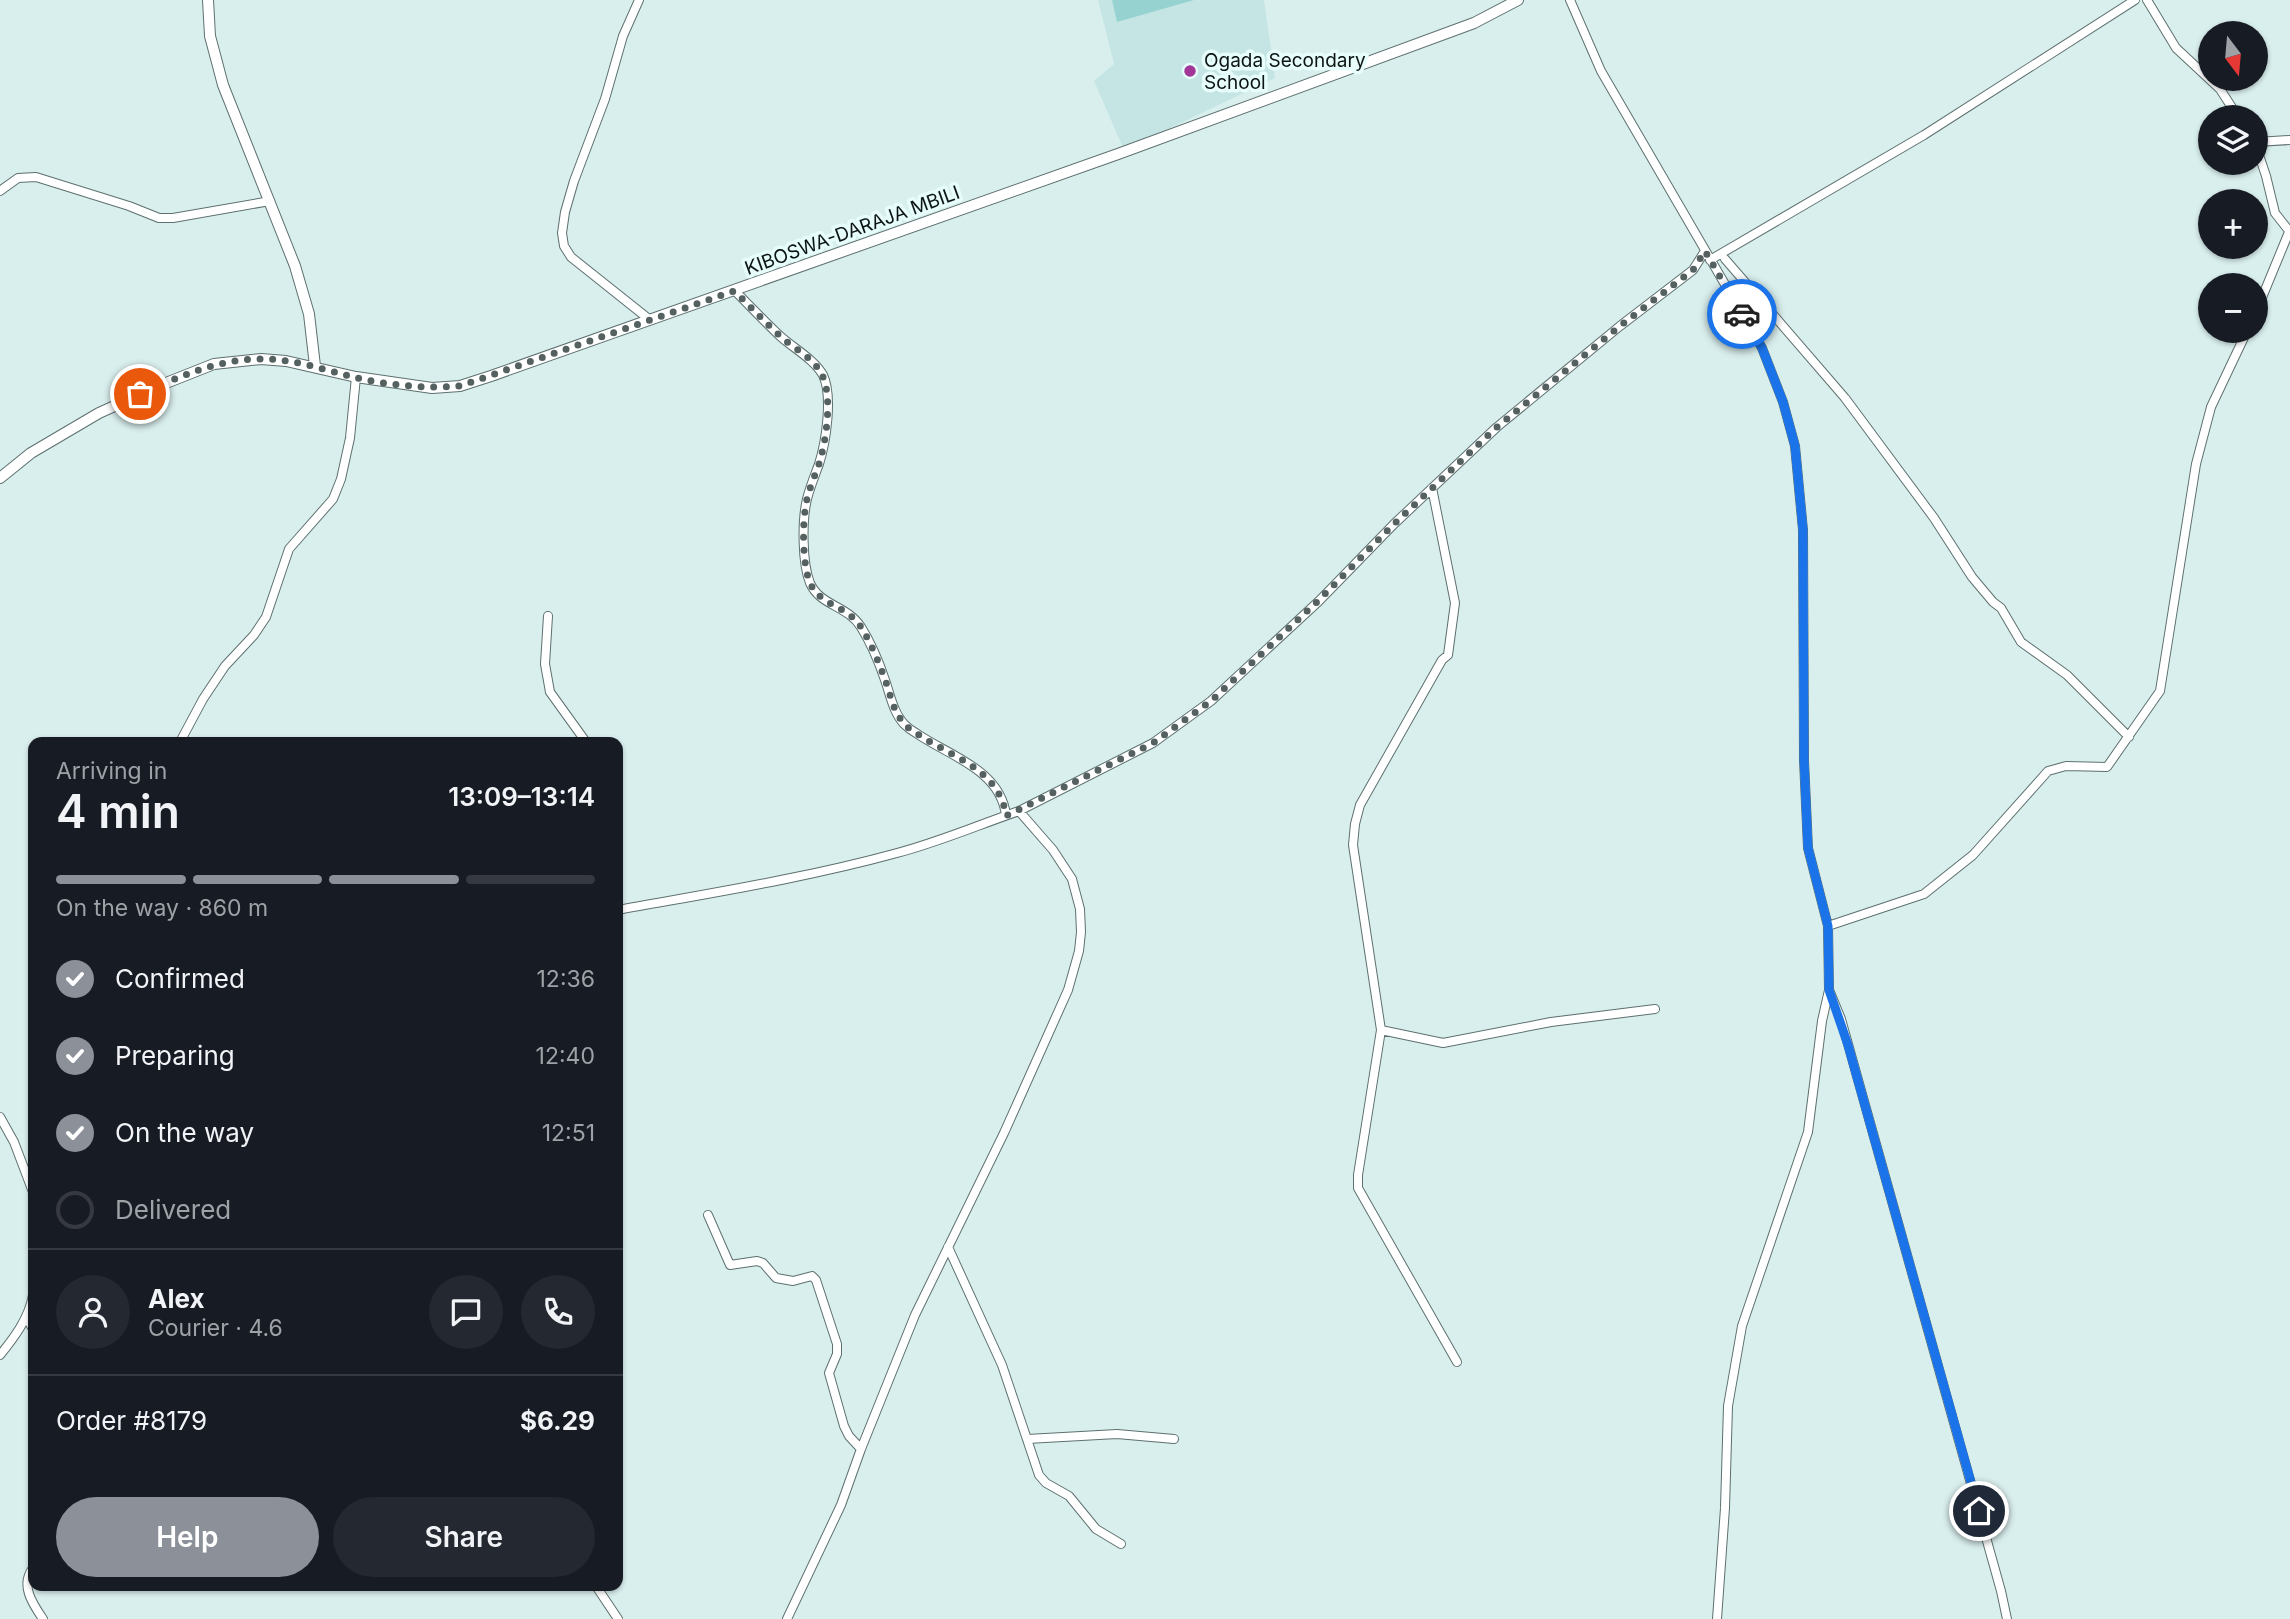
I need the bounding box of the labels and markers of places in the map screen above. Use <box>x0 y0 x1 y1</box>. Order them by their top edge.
place label: Ogada Secondary School <box>1204 49 1366 94</box>
marker: Ogada Secondary School <box>1182 63 1198 79</box>
pin <box>110 364 170 424</box>
pin <box>1949 1481 2009 1541</box>

